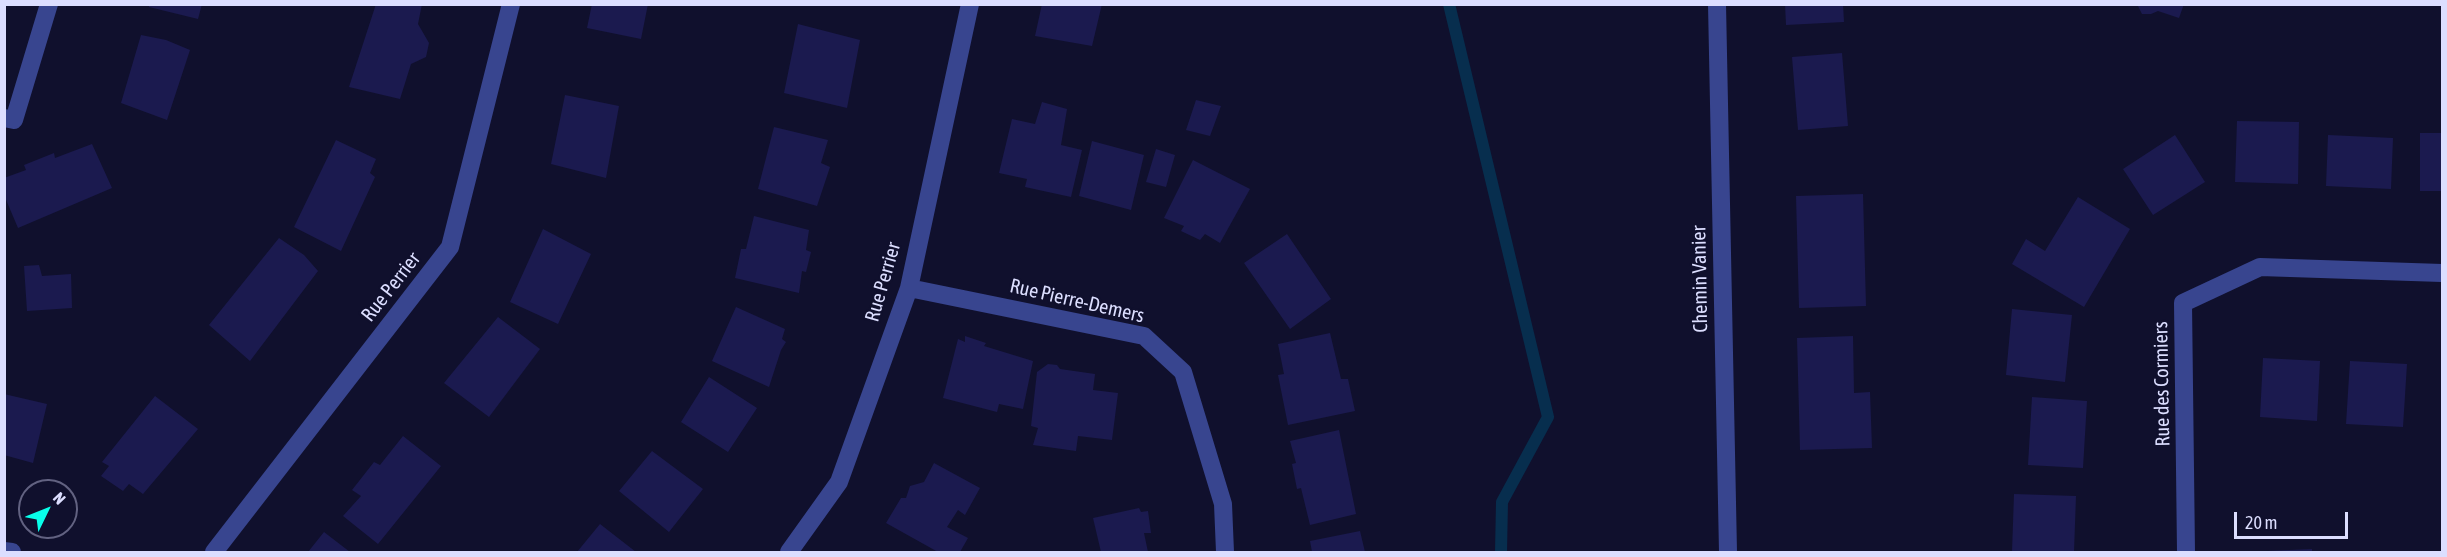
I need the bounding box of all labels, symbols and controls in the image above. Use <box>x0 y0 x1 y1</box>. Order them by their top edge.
street label: Chemin Vanier <box>1687 225 1713 333</box>
street label: Rue Perrier <box>860 240 906 324</box>
street label: Rue Perrier <box>356 247 426 327</box>
street label: Rue Pierre-Demers <box>1007 274 1147 328</box>
street label: Rue des Cormiers <box>2149 321 2175 447</box>
north arrow <box>18 479 78 539</box>
text: N <box>50 488 70 508</box>
scale bar <box>2237 500 2351 538</box>
text: 20 m <box>2245 512 2277 533</box>

